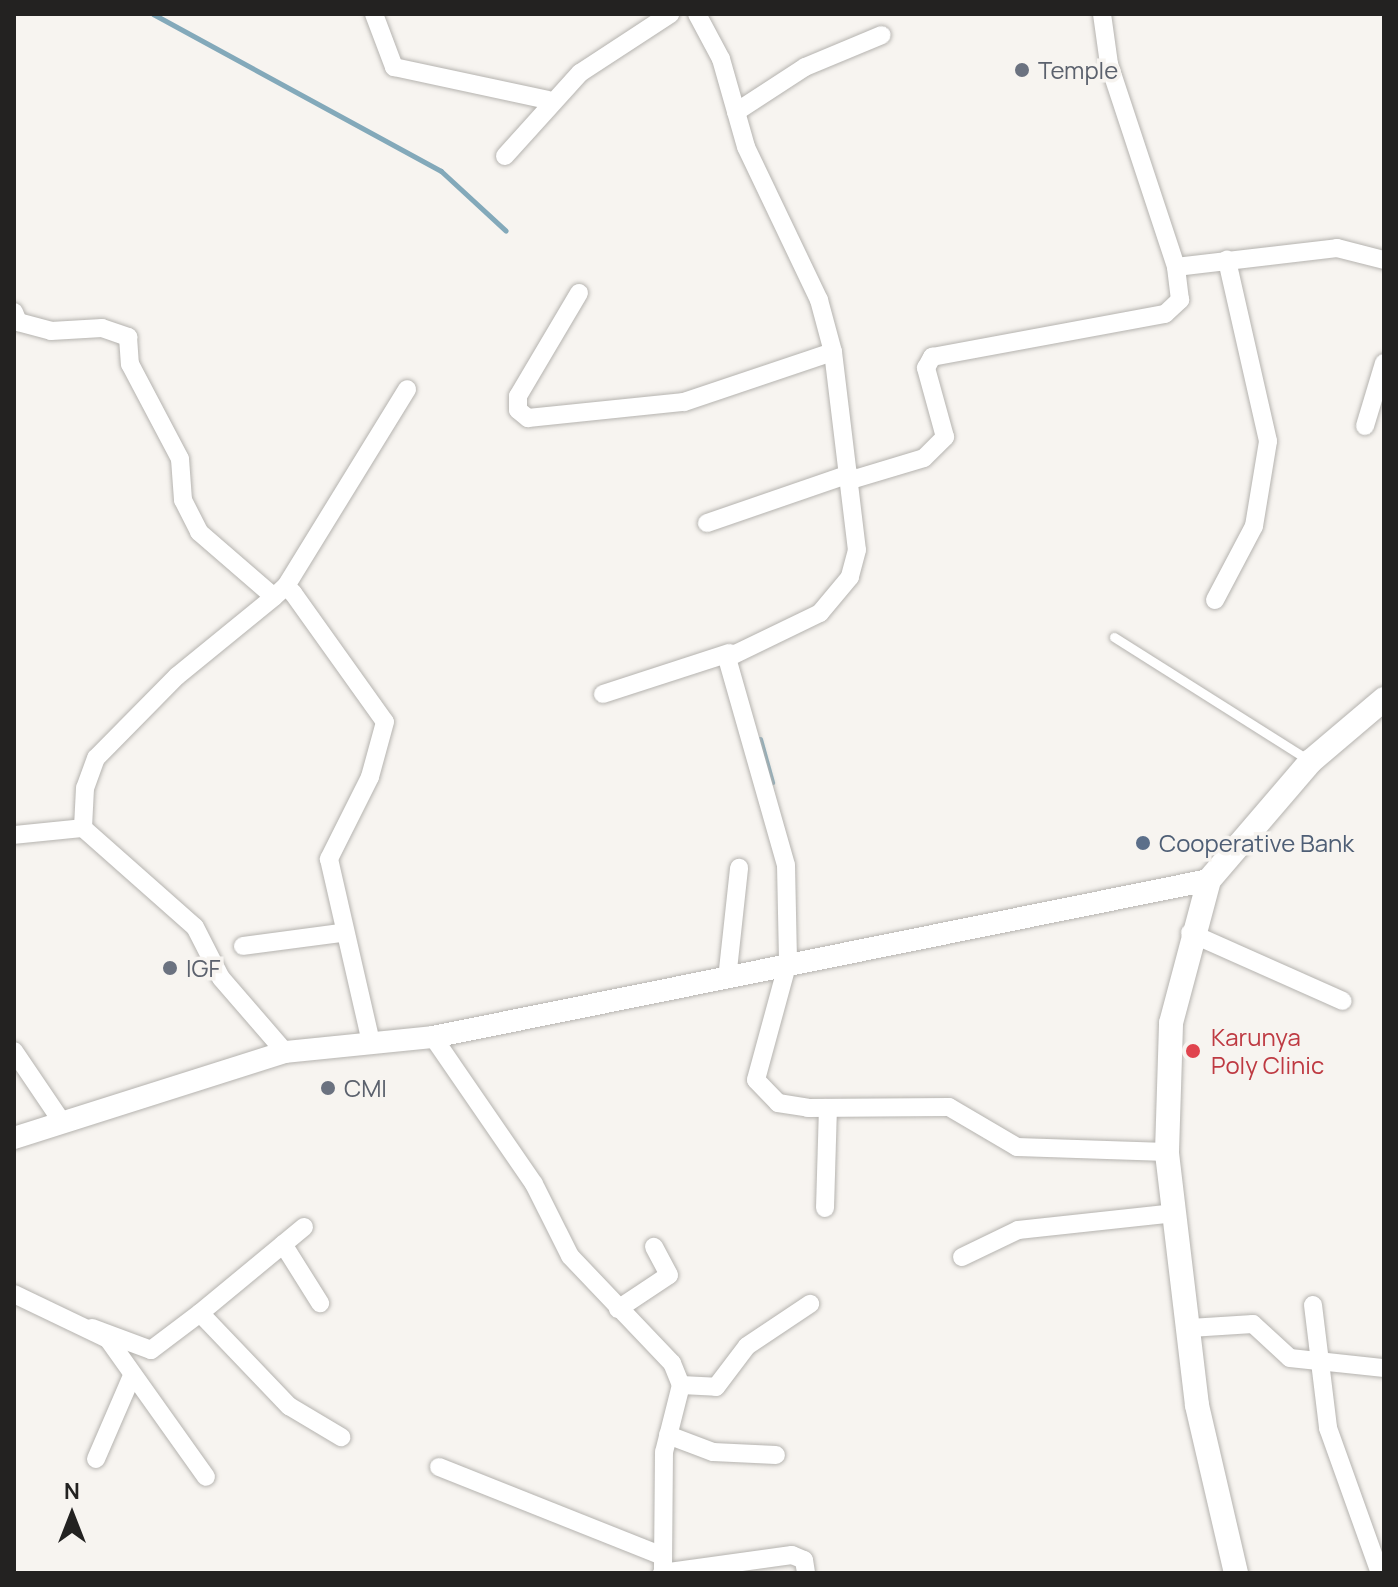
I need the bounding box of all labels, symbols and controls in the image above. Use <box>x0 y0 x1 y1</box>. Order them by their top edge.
place label: Temple <box>1038 56 1118 84</box>
marker: Temple <box>1013 61 1031 79</box>
place label: Cooperative Bank <box>1159 829 1354 857</box>
marker: Cooperative Bank <box>1134 834 1152 852</box>
place label: IGF <box>186 954 221 982</box>
marker: IGF <box>161 959 179 977</box>
place label: Karunya Poly Clinic <box>1211 1023 1324 1079</box>
marker: Karunya Poly Clinic <box>1182 1040 1204 1062</box>
place label: CMI <box>344 1074 387 1102</box>
marker: CMI <box>319 1079 337 1097</box>
north arrow <box>32 1475 112 1555</box>
text: N <box>64 1476 80 1506</box>

